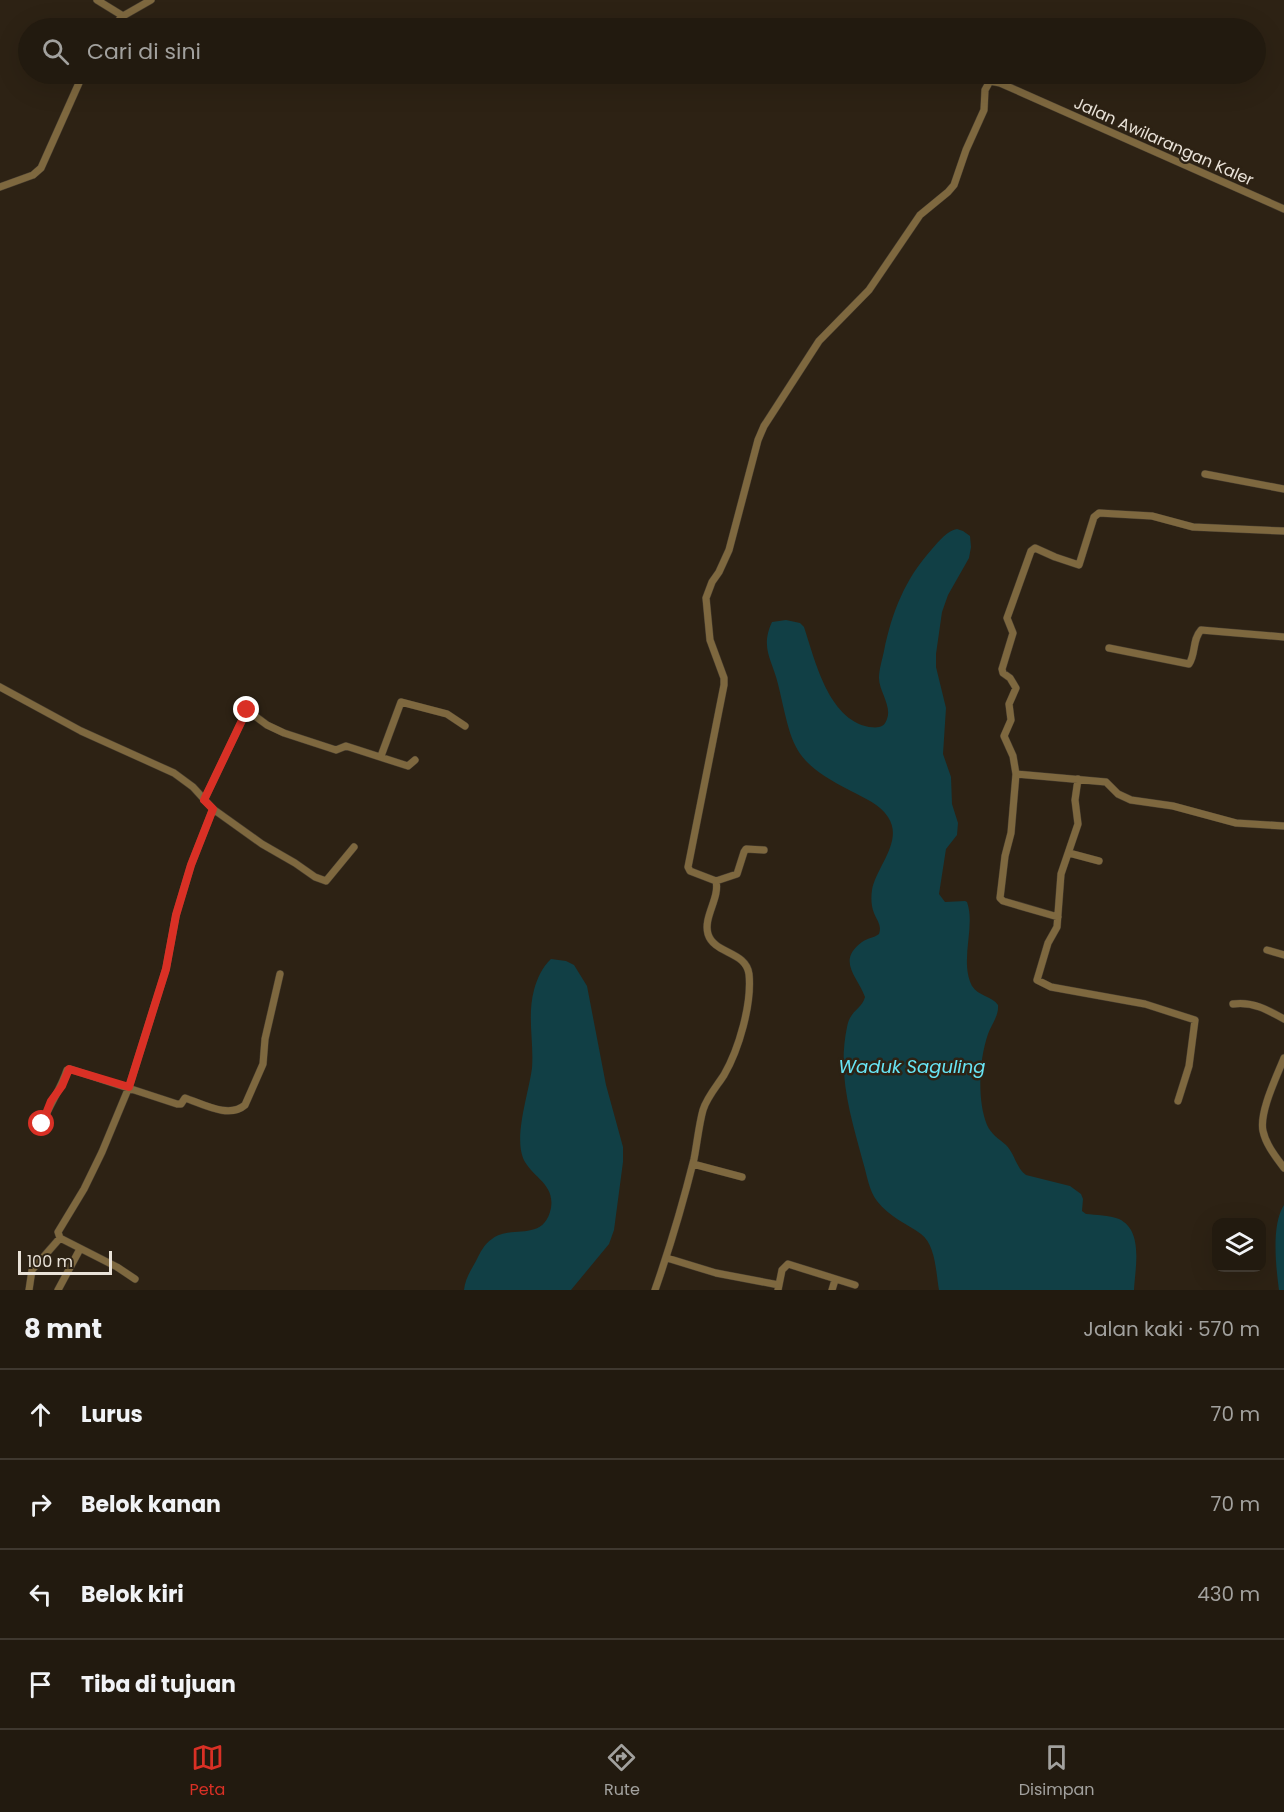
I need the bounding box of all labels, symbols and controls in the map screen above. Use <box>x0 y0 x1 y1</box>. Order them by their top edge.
search box <box>18 18 1266 84</box>
icon: search <box>39 35 72 68</box>
text: Cari di sini <box>87 36 201 67</box>
street label: Jalan Awilarangan Kaler <box>1070 91 1257 192</box>
route end <box>233 696 259 722</box>
water label: Waduk Saguling <box>839 1054 985 1079</box>
route start <box>28 1110 54 1136</box>
map controls <box>1212 1218 1266 1272</box>
button: layers <box>1212 1218 1266 1272</box>
scale bar <box>18 1248 112 1276</box>
text: 100 m <box>27 1250 73 1273</box>
text: 8 mnt <box>24 1311 102 1347</box>
text: Jalan kaki · 570 m <box>1083 1315 1260 1343</box>
icon: ahead <box>24 1398 57 1431</box>
text: Lurus <box>81 1399 143 1430</box>
text: 70 m <box>1211 1400 1260 1428</box>
icon: right <box>24 1488 57 1521</box>
text: Belok kanan <box>81 1489 221 1520</box>
text: 70 m <box>1211 1490 1260 1518</box>
icon: left <box>24 1578 57 1611</box>
text: Belok kiri <box>81 1579 184 1610</box>
text: 430 m <box>1197 1580 1260 1608</box>
icon: arrive <box>24 1668 57 1701</box>
text: Tiba di tujuan <box>81 1669 236 1700</box>
tab: Peta <box>189 1741 225 1802</box>
tab: Rute <box>604 1741 640 1802</box>
tab: Disimpan <box>1019 1741 1095 1802</box>

